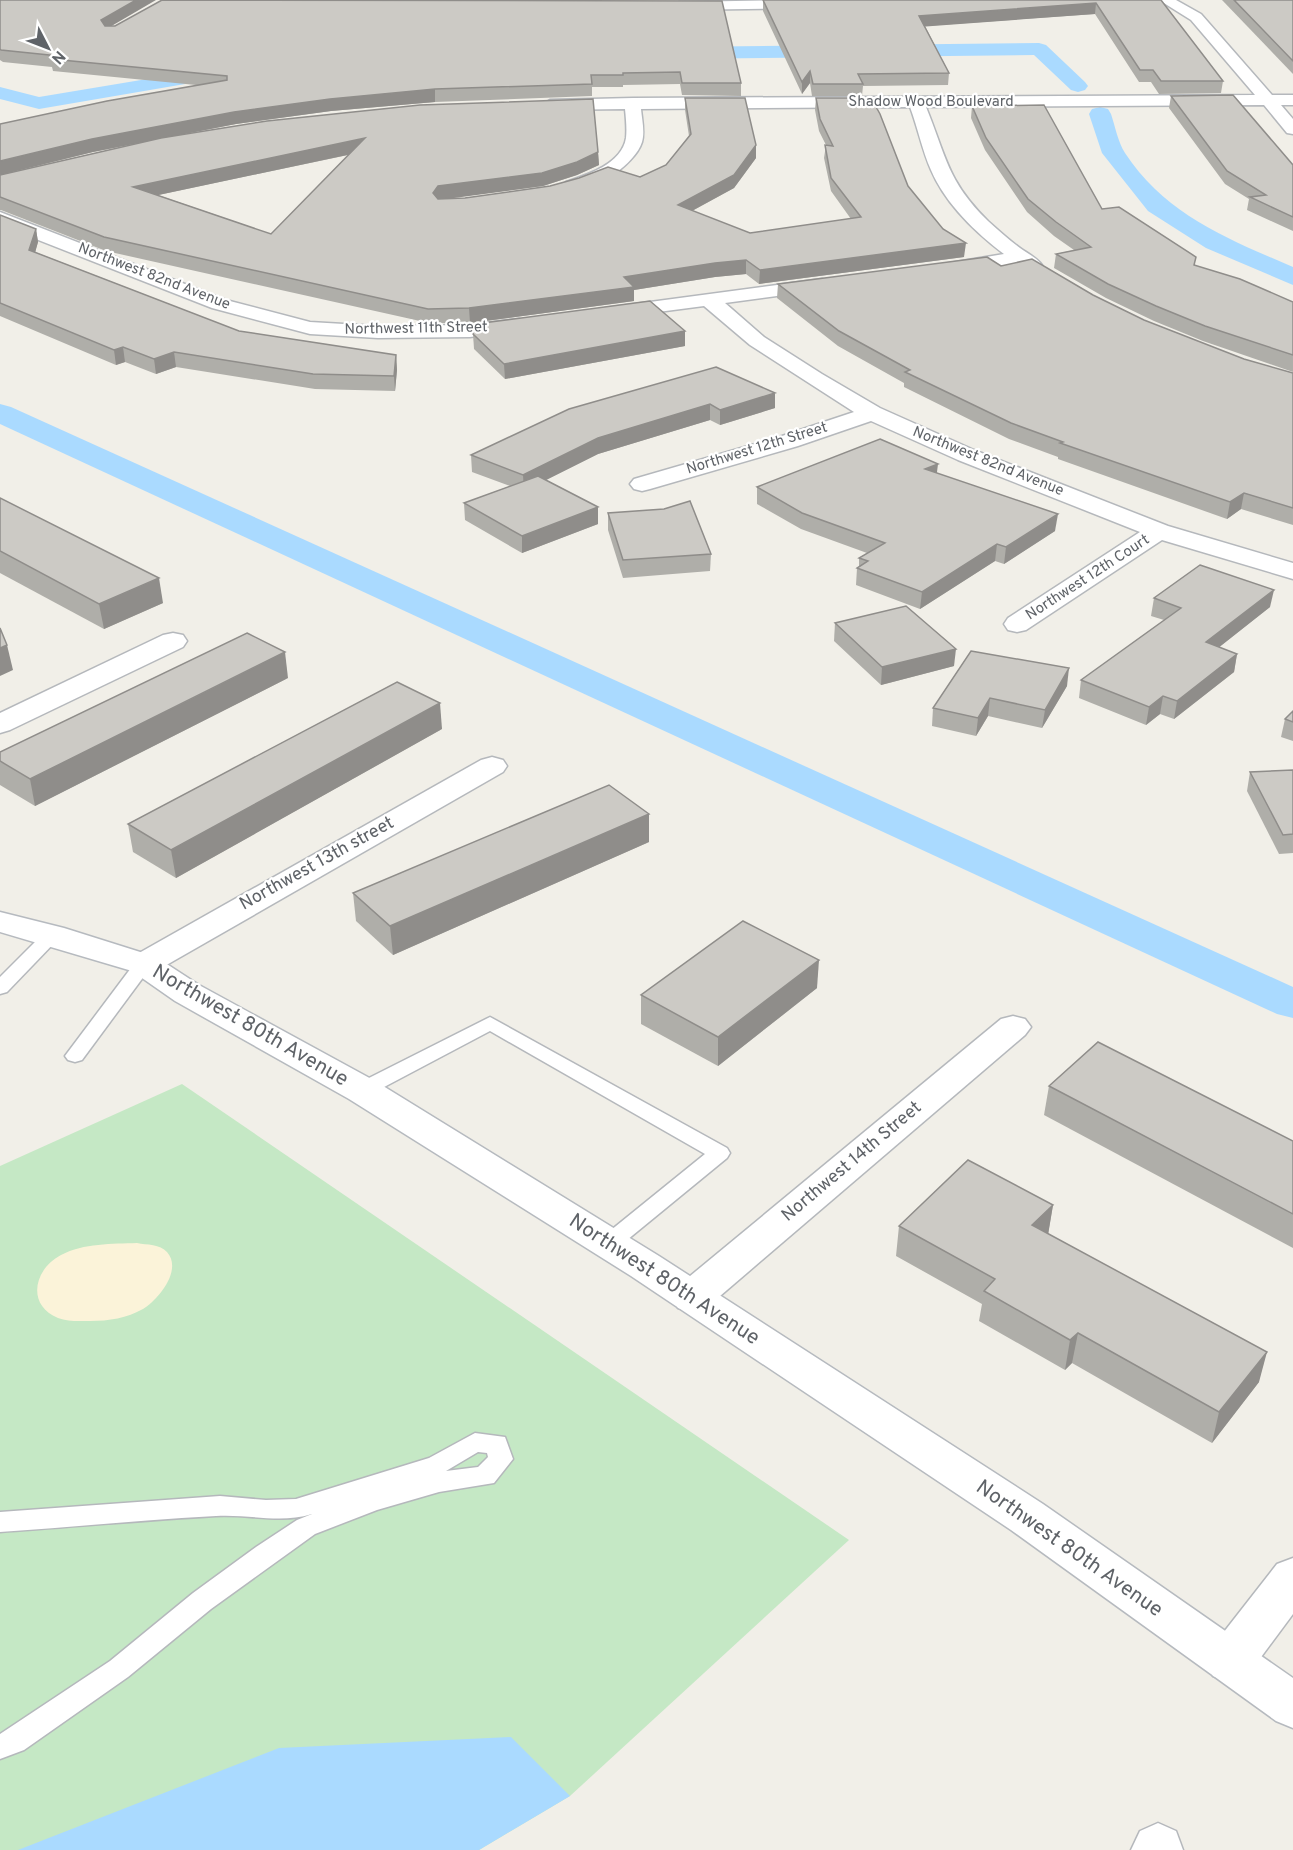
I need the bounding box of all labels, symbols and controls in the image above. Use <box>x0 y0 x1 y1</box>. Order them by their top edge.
north arrow <box>18 18 78 78</box>
text: N <box>46 46 69 68</box>
street label: Shadow Wood Boulevard <box>848 93 1014 112</box>
street label: Northwest 82nd Avenue <box>75 239 233 315</box>
street label: Northwest 11th Street <box>344 318 488 340</box>
street label: Northwest 12th Street <box>684 418 830 480</box>
street label: Northwest 82nd Avenue <box>910 423 1066 501</box>
street label: Northwest 12th Court <box>1023 531 1153 625</box>
street label: Northwest 13th street <box>236 812 398 916</box>
street label: Northwest 80th Avenue <box>147 959 353 1093</box>
street label: Northwest 14th Street <box>777 1097 927 1227</box>
street label: Northwest 80th Avenue <box>563 1208 765 1352</box>
street label: Northwest 80th Avenue <box>970 1474 1168 1624</box>

